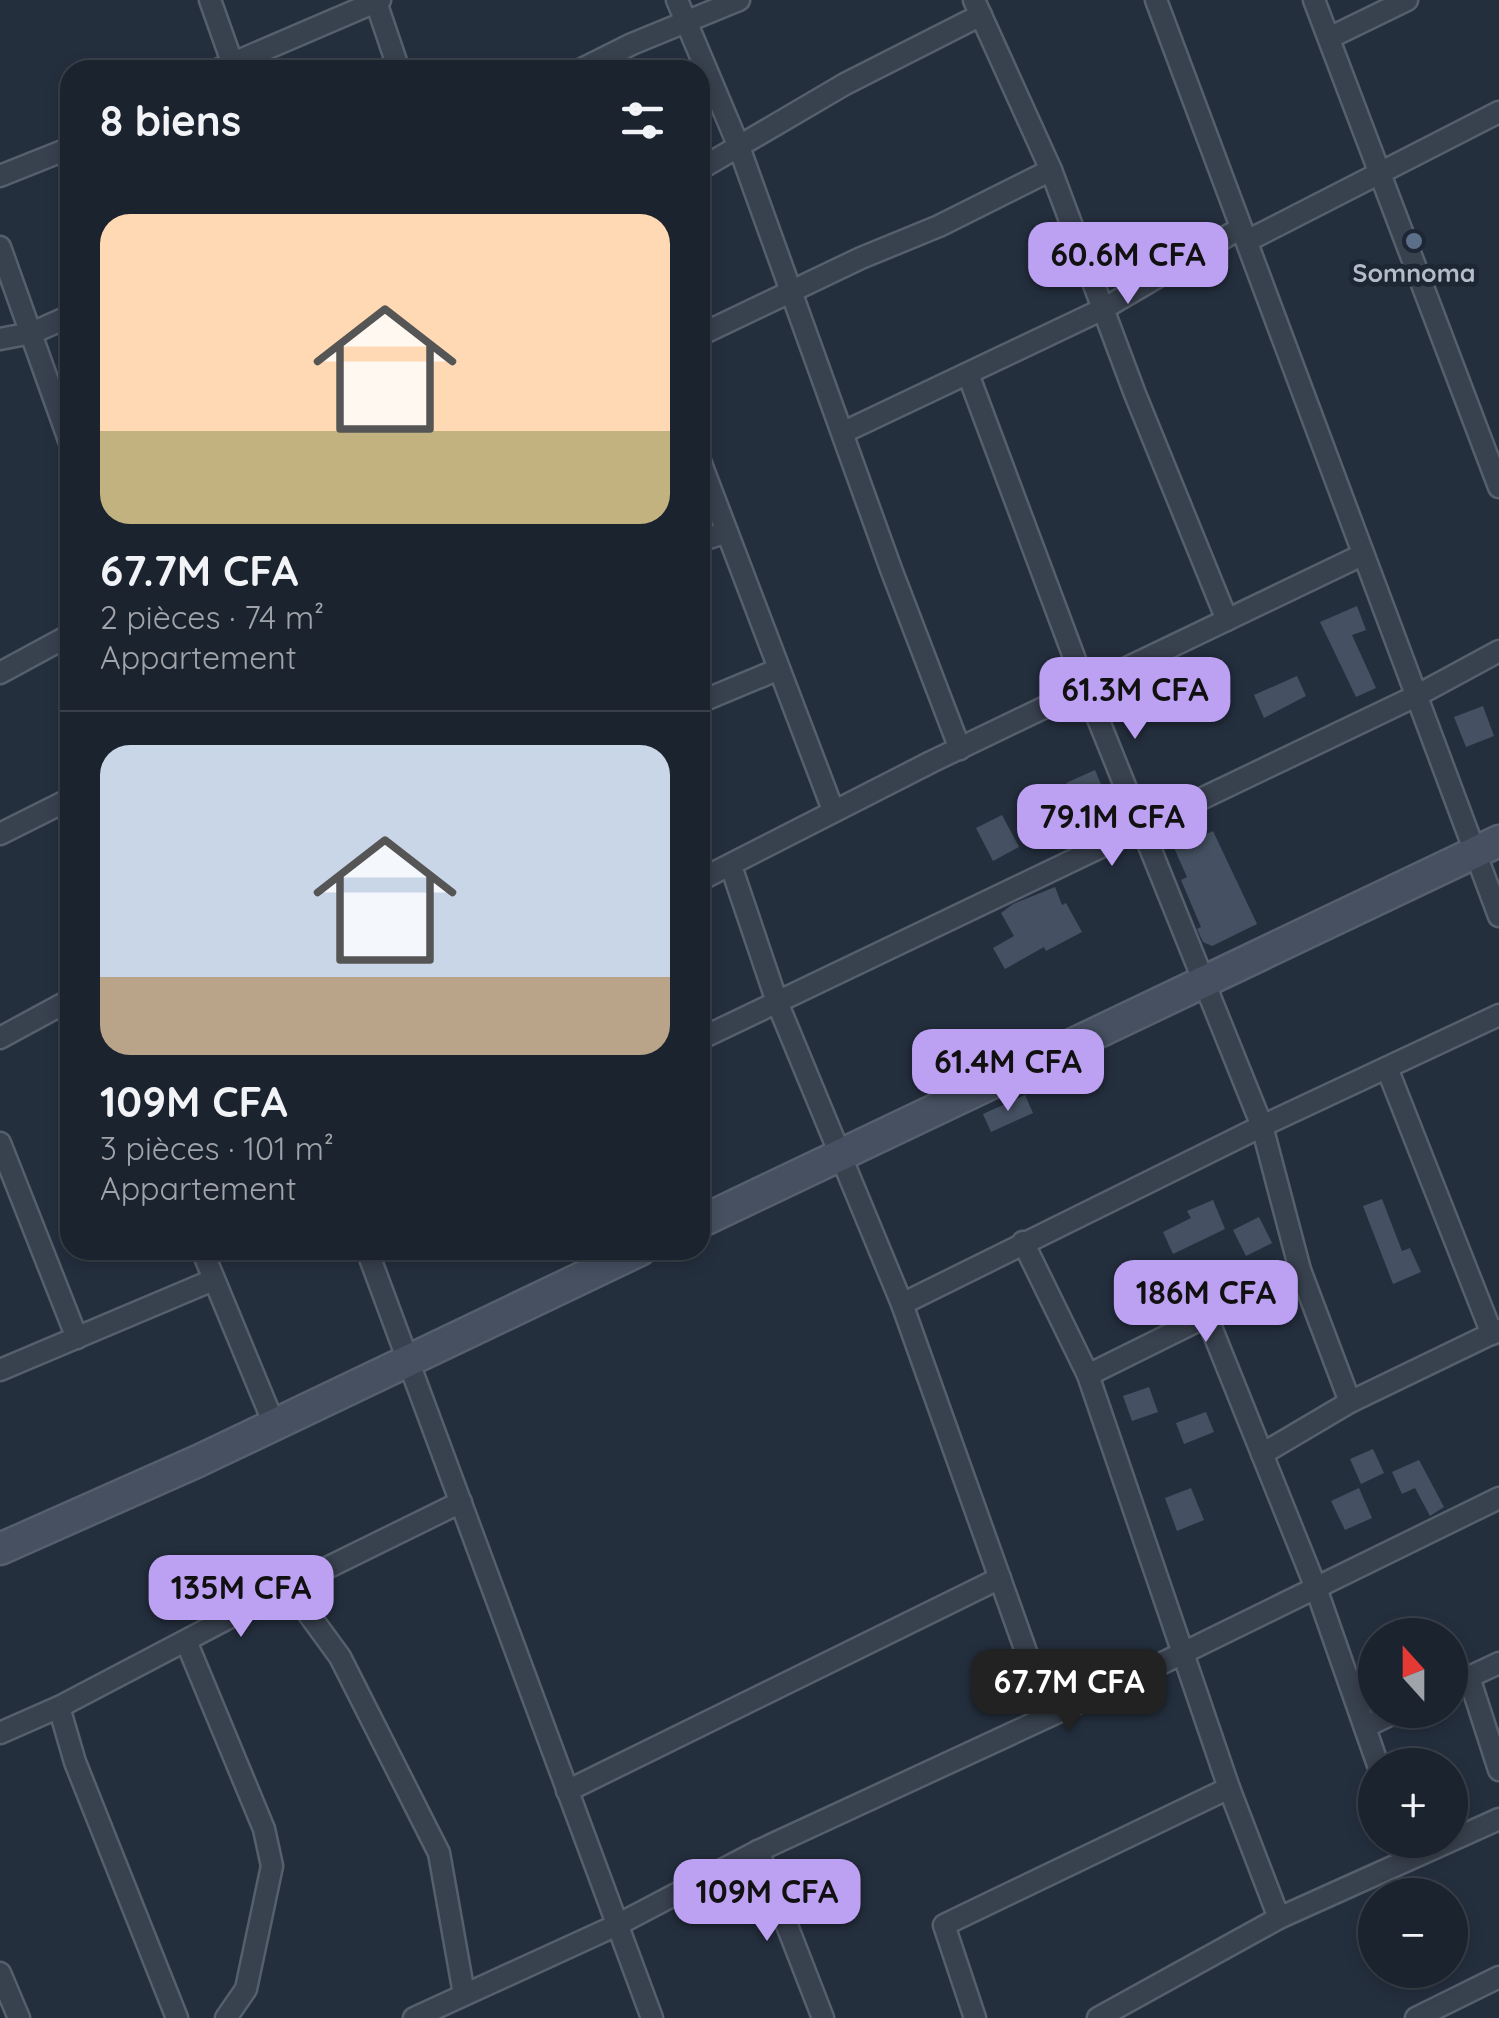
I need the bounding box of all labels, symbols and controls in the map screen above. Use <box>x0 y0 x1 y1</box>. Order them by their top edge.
icon: filters <box>615 93 670 148</box>
text: 8 biens <box>100 94 241 147</box>
pin: 60.6M CFA <box>1014 222 1242 307</box>
marker: Somnoma <box>1403 230 1425 252</box>
text: 60.6M CFA <box>1050 234 1206 274</box>
place label: Somnoma <box>1353 257 1475 288</box>
icon: home <box>295 279 475 459</box>
text: 67.7M CFA <box>100 544 298 597</box>
text: 2 pièces · 74 m² <box>100 597 324 637</box>
text: Appartement <box>100 637 297 677</box>
pin: 61.3M CFA <box>1021 657 1249 742</box>
text: 61.3M CFA <box>1061 669 1209 709</box>
pin: 79.1M CFA <box>998 784 1226 869</box>
text: 79.1M CFA <box>1039 796 1185 836</box>
icon: home <box>295 810 475 990</box>
pin: 61.4M CFA <box>894 1029 1122 1114</box>
text: 61.4M CFA <box>934 1041 1082 1081</box>
text: 109M CFA <box>100 1075 288 1128</box>
text: 3 pièces · 101 m² <box>100 1128 334 1168</box>
text: Appartement <box>100 1168 297 1208</box>
pin: 186M CFA <box>1103 1260 1309 1345</box>
text: 186M CFA <box>1136 1272 1276 1312</box>
pin: 135M CFA <box>138 1555 344 1640</box>
text: 135M CFA <box>171 1567 311 1607</box>
north arrow <box>1358 1618 1468 1728</box>
map controls <box>1358 1618 1468 1988</box>
pin: 67.7M CFA <box>955 1649 1183 1734</box>
text: 67.7M CFA <box>993 1661 1145 1701</box>
button: + <box>1358 1748 1468 1858</box>
pin: 109M CFA <box>664 1859 870 1944</box>
text: 109M CFA <box>696 1871 838 1911</box>
button: − <box>1358 1878 1468 1988</box>

